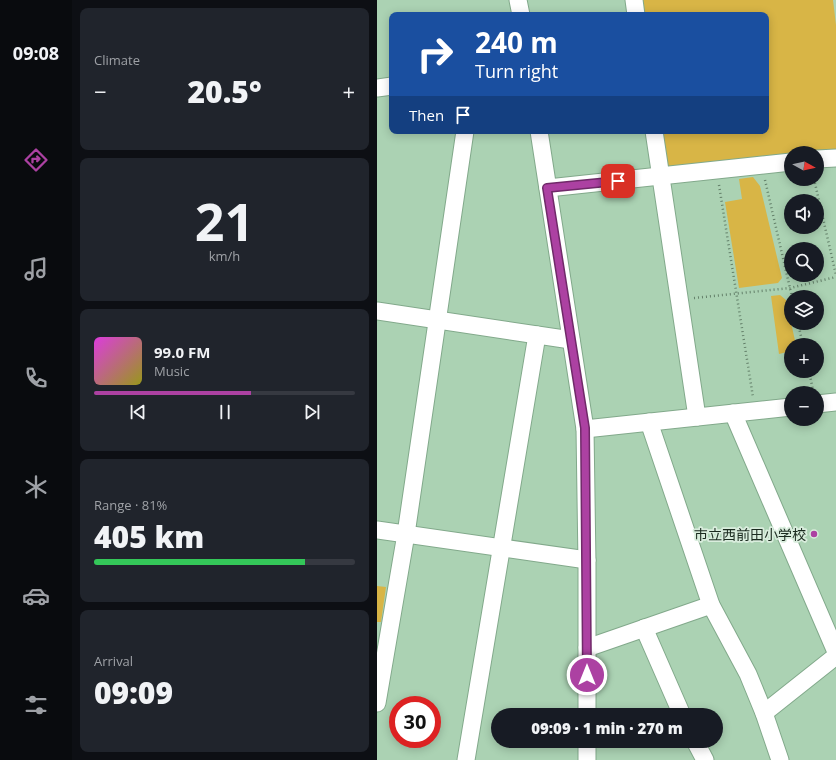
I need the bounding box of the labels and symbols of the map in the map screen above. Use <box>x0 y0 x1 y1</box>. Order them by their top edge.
north arrow <box>784 146 824 186</box>
pin <box>601 164 635 198</box>
place label: 市立西前田小学校 <box>694 525 806 544</box>
marker: 市立西前田小学校 <box>809 529 819 539</box>
position arrow <box>566 654 608 696</box>
speed limit sign: 30 <box>389 696 441 748</box>

